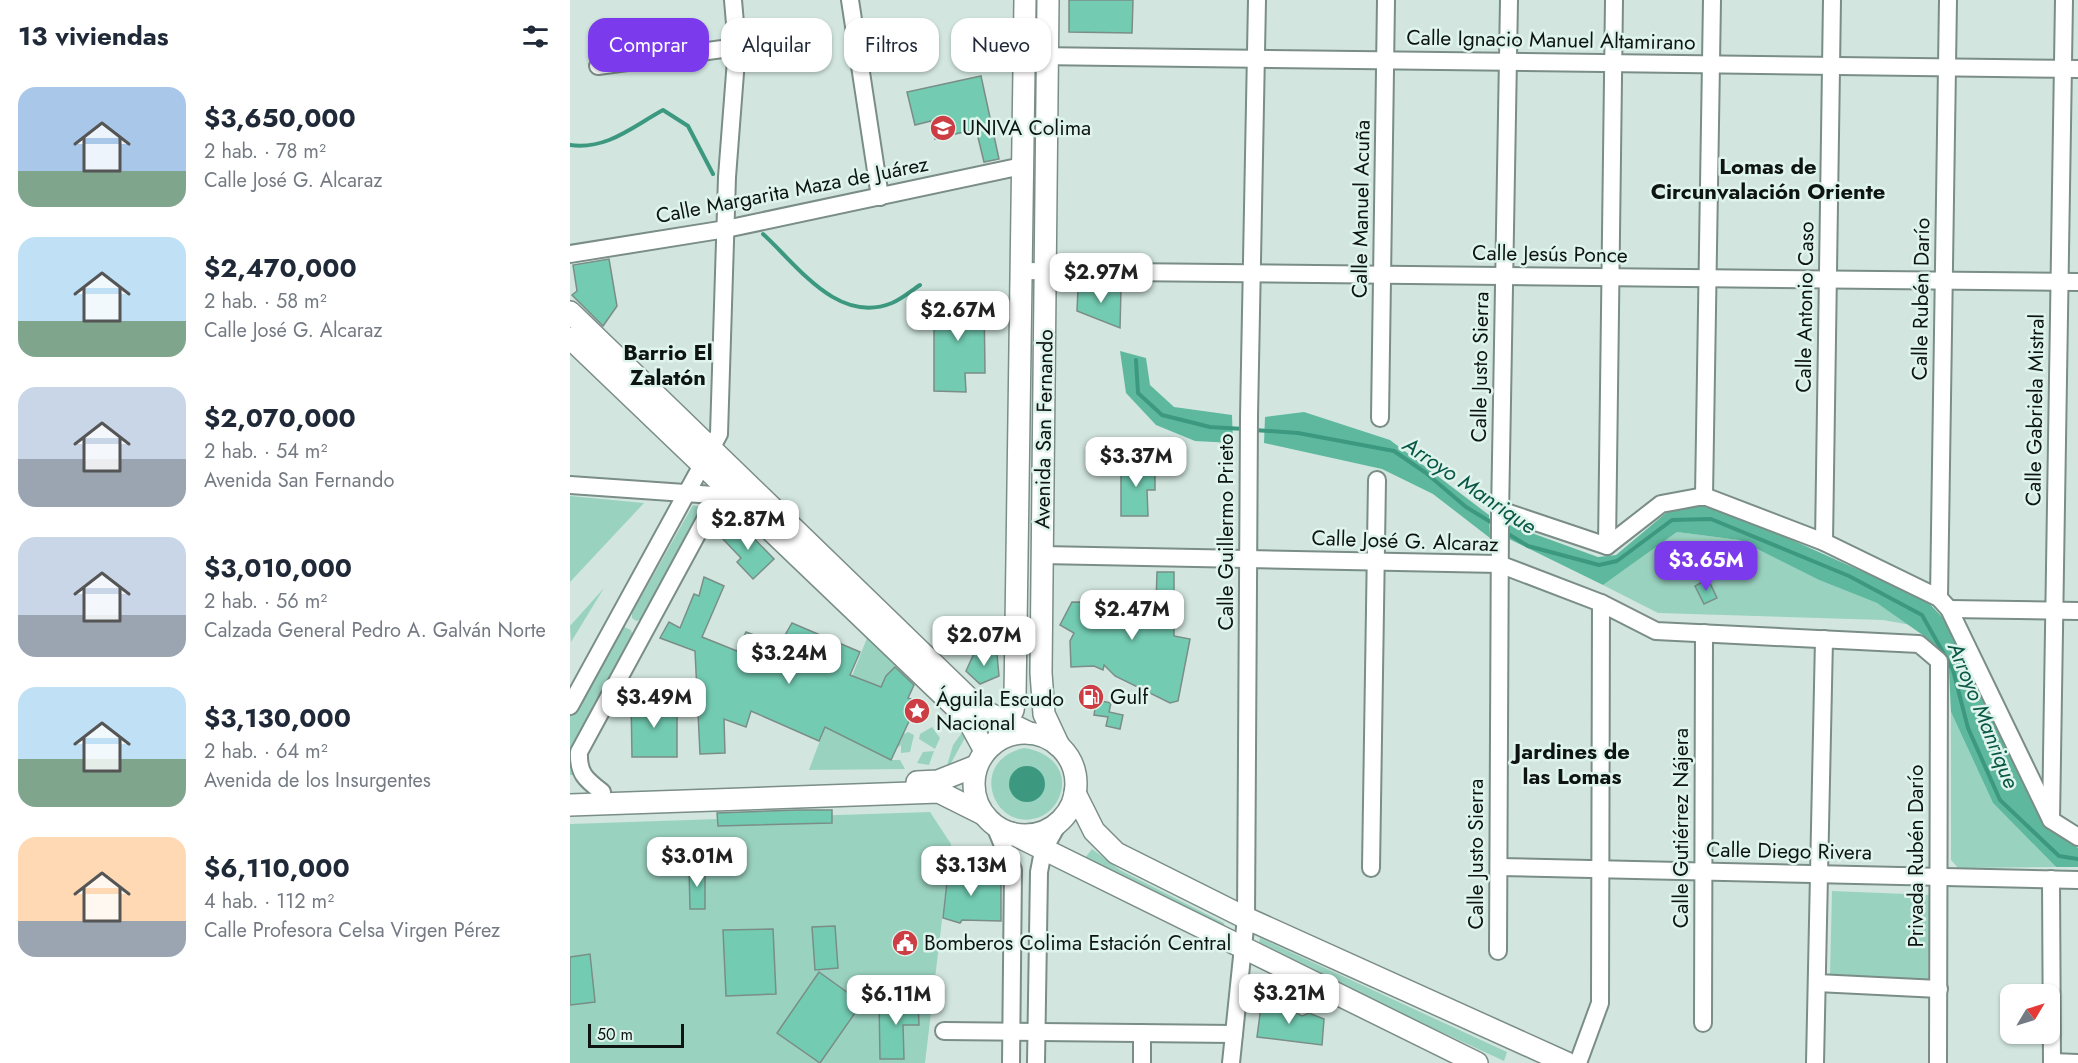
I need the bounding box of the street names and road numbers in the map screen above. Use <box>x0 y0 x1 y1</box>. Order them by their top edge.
street label: Calle Ignacio Manuel Altamirano <box>1406 22 1696 58</box>
street label: Calle Manuel Acuña <box>1344 120 1378 298</box>
street label: Calle Margarita Maza de Juárez <box>653 149 931 231</box>
street label: Calle Rubén Darío <box>1905 217 1937 381</box>
street label: Calle Antonio Caso <box>1789 221 1821 393</box>
street label: Calle Jesús Ponce <box>1472 238 1628 270</box>
street label: Calle Justo Sierra <box>1464 291 1496 443</box>
street label: Calle Gabriela Mistral <box>2018 314 2052 506</box>
street label: Avenida San Fernando <box>1027 329 1061 529</box>
street label: Calle Guillermo Prieto <box>1211 434 1241 630</box>
street label: Calle José G. Alcaraz <box>1311 523 1499 559</box>
street label: Calle Gutiérrez Nájera <box>1666 728 1696 928</box>
street label: Privada Rubén Darío <box>1901 765 1931 947</box>
street label: Calle Justo Sierra <box>1461 779 1491 929</box>
street label: Calle Diego Rivera <box>1706 835 1872 867</box>

